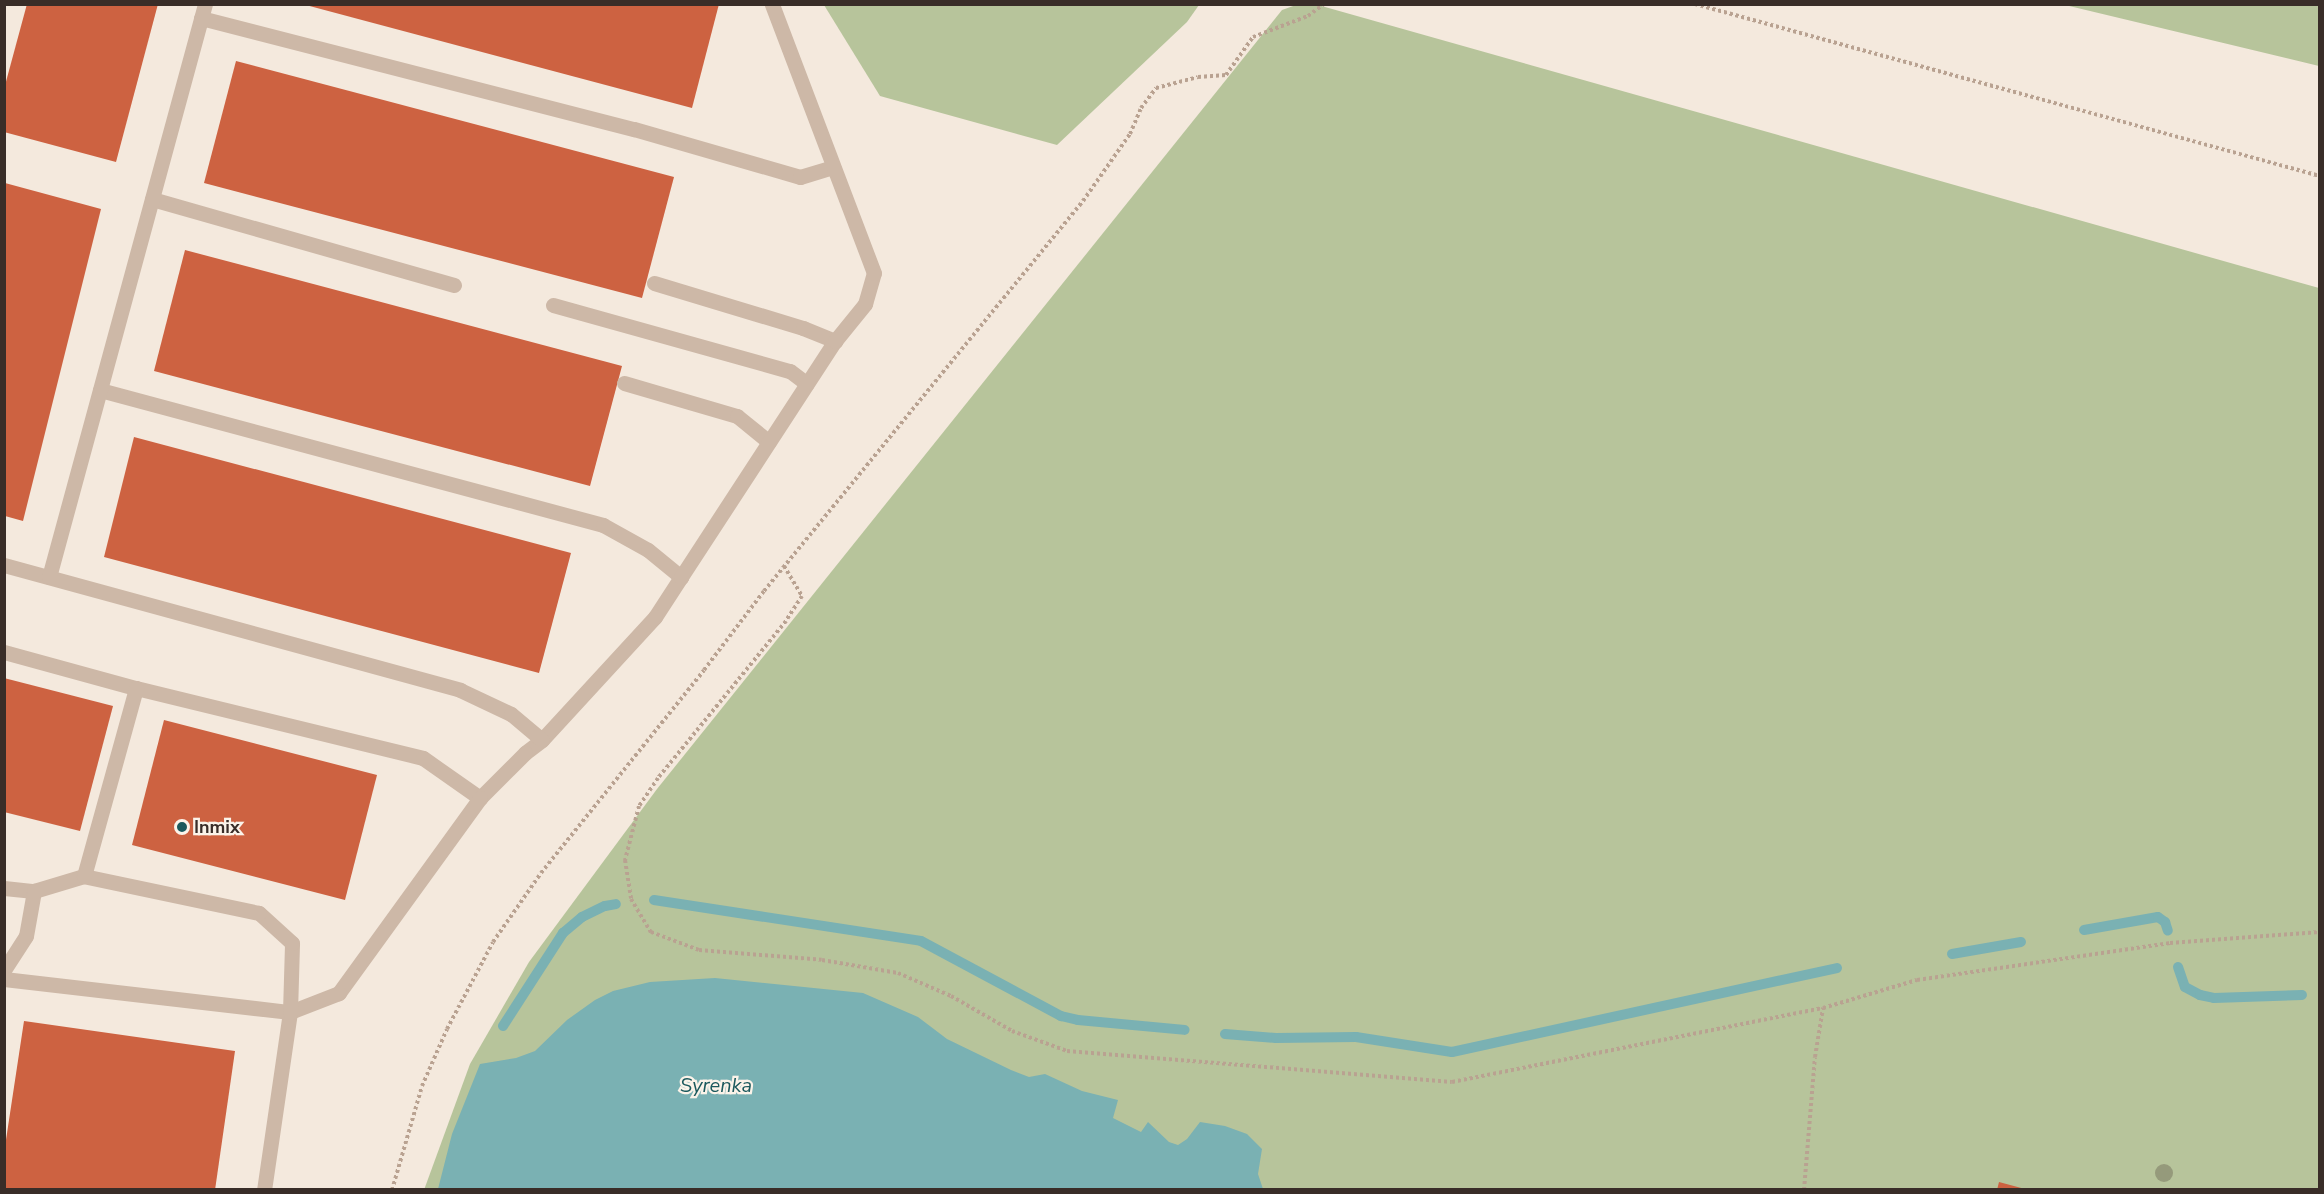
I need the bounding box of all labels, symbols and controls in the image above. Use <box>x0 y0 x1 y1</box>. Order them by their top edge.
place label: Inmix <box>194 816 240 838</box>
marker: Inmix <box>175 820 189 834</box>
water label: Syrenka <box>680 1073 752 1097</box>

